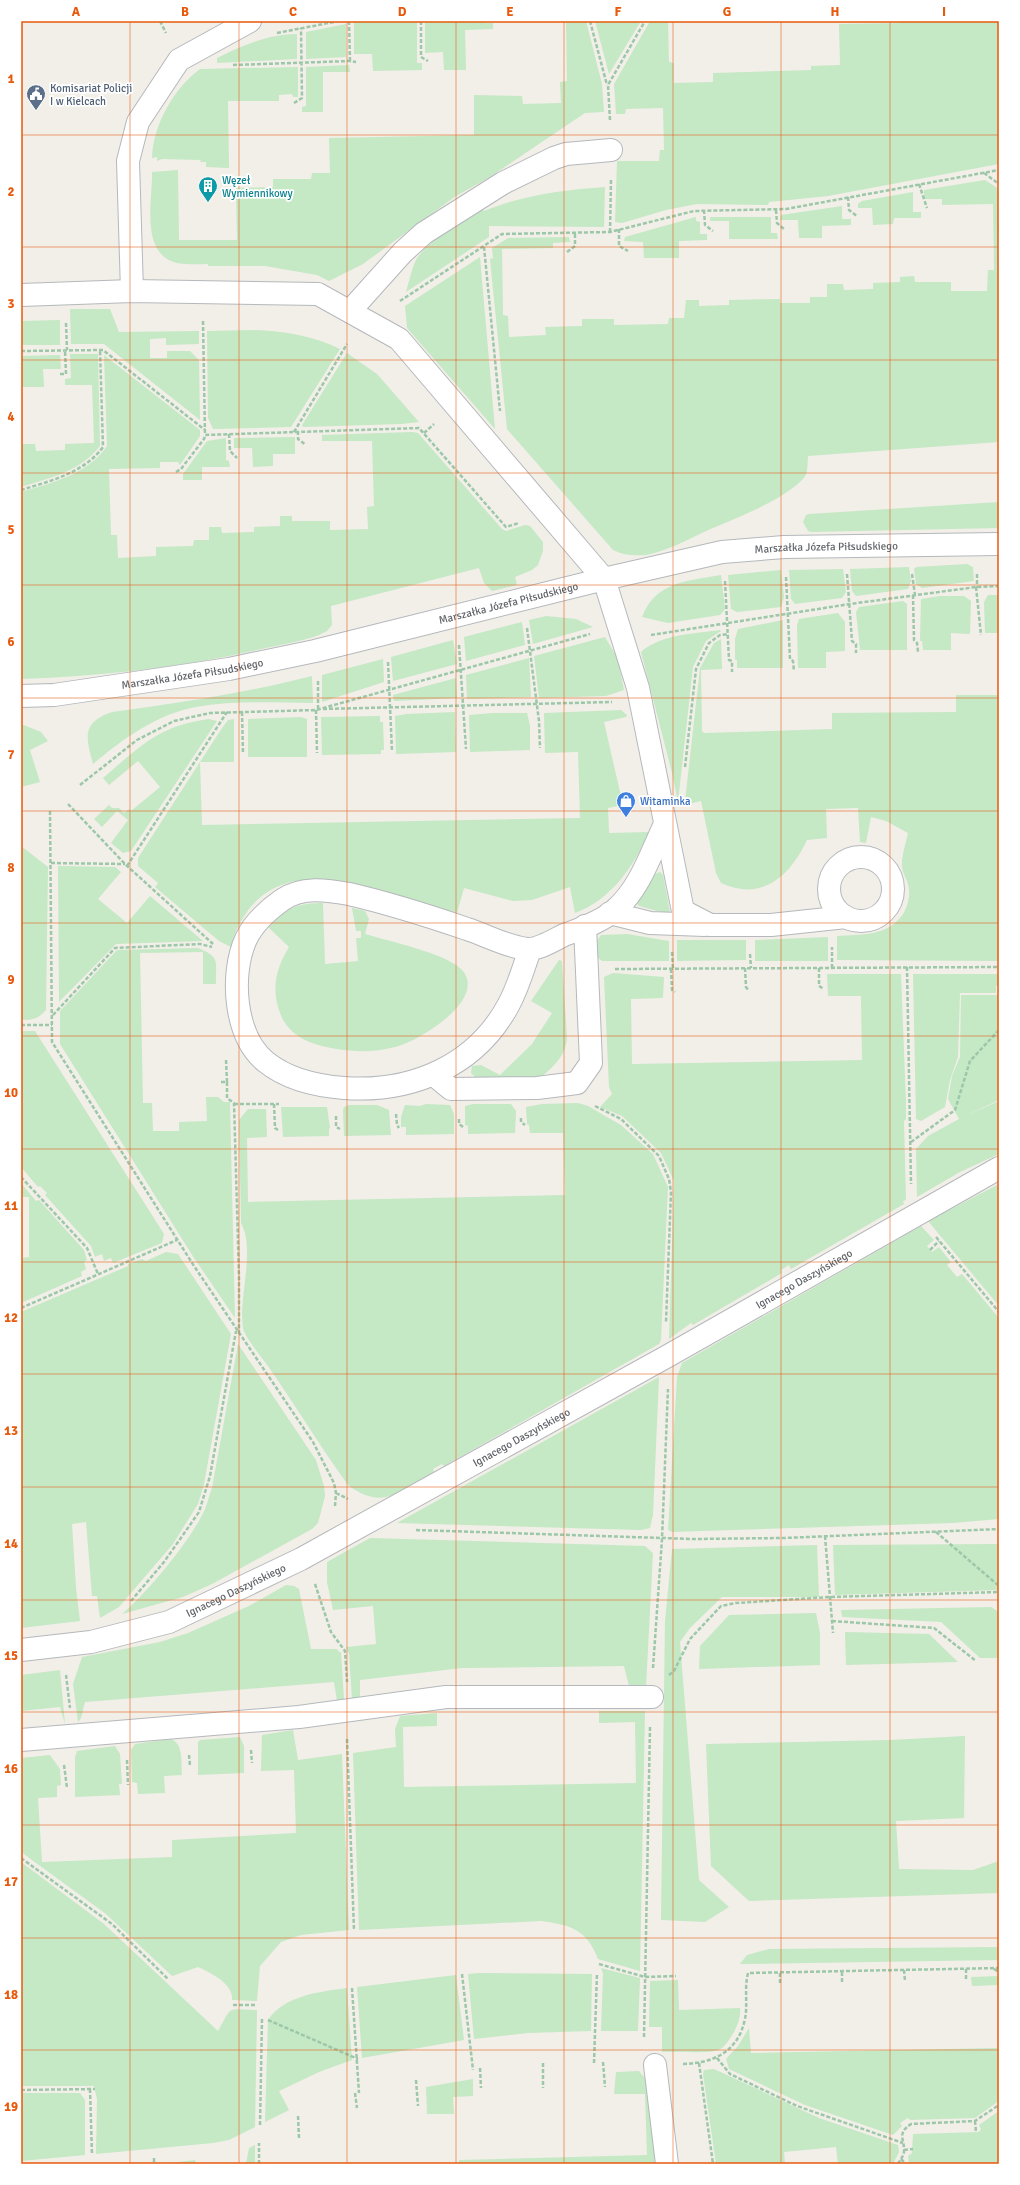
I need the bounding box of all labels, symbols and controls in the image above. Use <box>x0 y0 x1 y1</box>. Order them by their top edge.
text: A <box>72 4 81 20</box>
text: B <box>181 4 189 20</box>
text: C <box>289 4 297 20</box>
text: D <box>398 4 407 20</box>
text: E <box>506 4 514 20</box>
text: F <box>615 4 622 20</box>
text: G <box>723 4 731 20</box>
text: H <box>831 4 839 20</box>
text: I <box>942 4 946 20</box>
text: 1 <box>7 71 15 87</box>
place label: Komisariat Policji I w Kielcach <box>50 82 132 108</box>
public building icon: Komisariat Policji I w Kielcach <box>25 83 47 111</box>
place label: Węzeł Wymiennikowy <box>222 174 294 200</box>
building icon: Węzeł Wymiennikowy <box>197 175 219 203</box>
text: 2 <box>7 184 15 200</box>
text: 3 <box>7 296 15 312</box>
text: 4 <box>7 409 15 425</box>
text: 5 <box>7 522 15 538</box>
street label: Marszałka Józefa Piłsudskiego <box>754 539 898 556</box>
street label: Marszałka Józefa Piłsudskiego <box>437 579 580 626</box>
text: 6 <box>7 634 15 650</box>
street label: Marszałka Józefa Piłsudskiego <box>121 655 265 691</box>
text: 7 <box>7 747 15 763</box>
shop icon: Witaminka <box>615 790 637 818</box>
place label: Witaminka <box>640 795 691 808</box>
text: 8 <box>7 860 15 876</box>
text: 9 <box>7 972 15 988</box>
text: 10 <box>4 1085 18 1101</box>
text: 11 <box>4 1198 18 1214</box>
street label: Ignacego Daszyńskiego <box>753 1246 855 1311</box>
text: 12 <box>4 1310 18 1326</box>
street label: Ignacego Daszyńskiego <box>470 1405 572 1469</box>
text: 13 <box>4 1423 18 1439</box>
text: 14 <box>4 1536 18 1552</box>
street label: Ignacego Daszyńskiego <box>184 1561 288 1619</box>
text: 15 <box>4 1648 18 1664</box>
text: 16 <box>4 1761 18 1777</box>
text: 17 <box>4 1874 18 1890</box>
text: 18 <box>4 1987 18 2003</box>
text: 19 <box>4 2099 18 2115</box>

